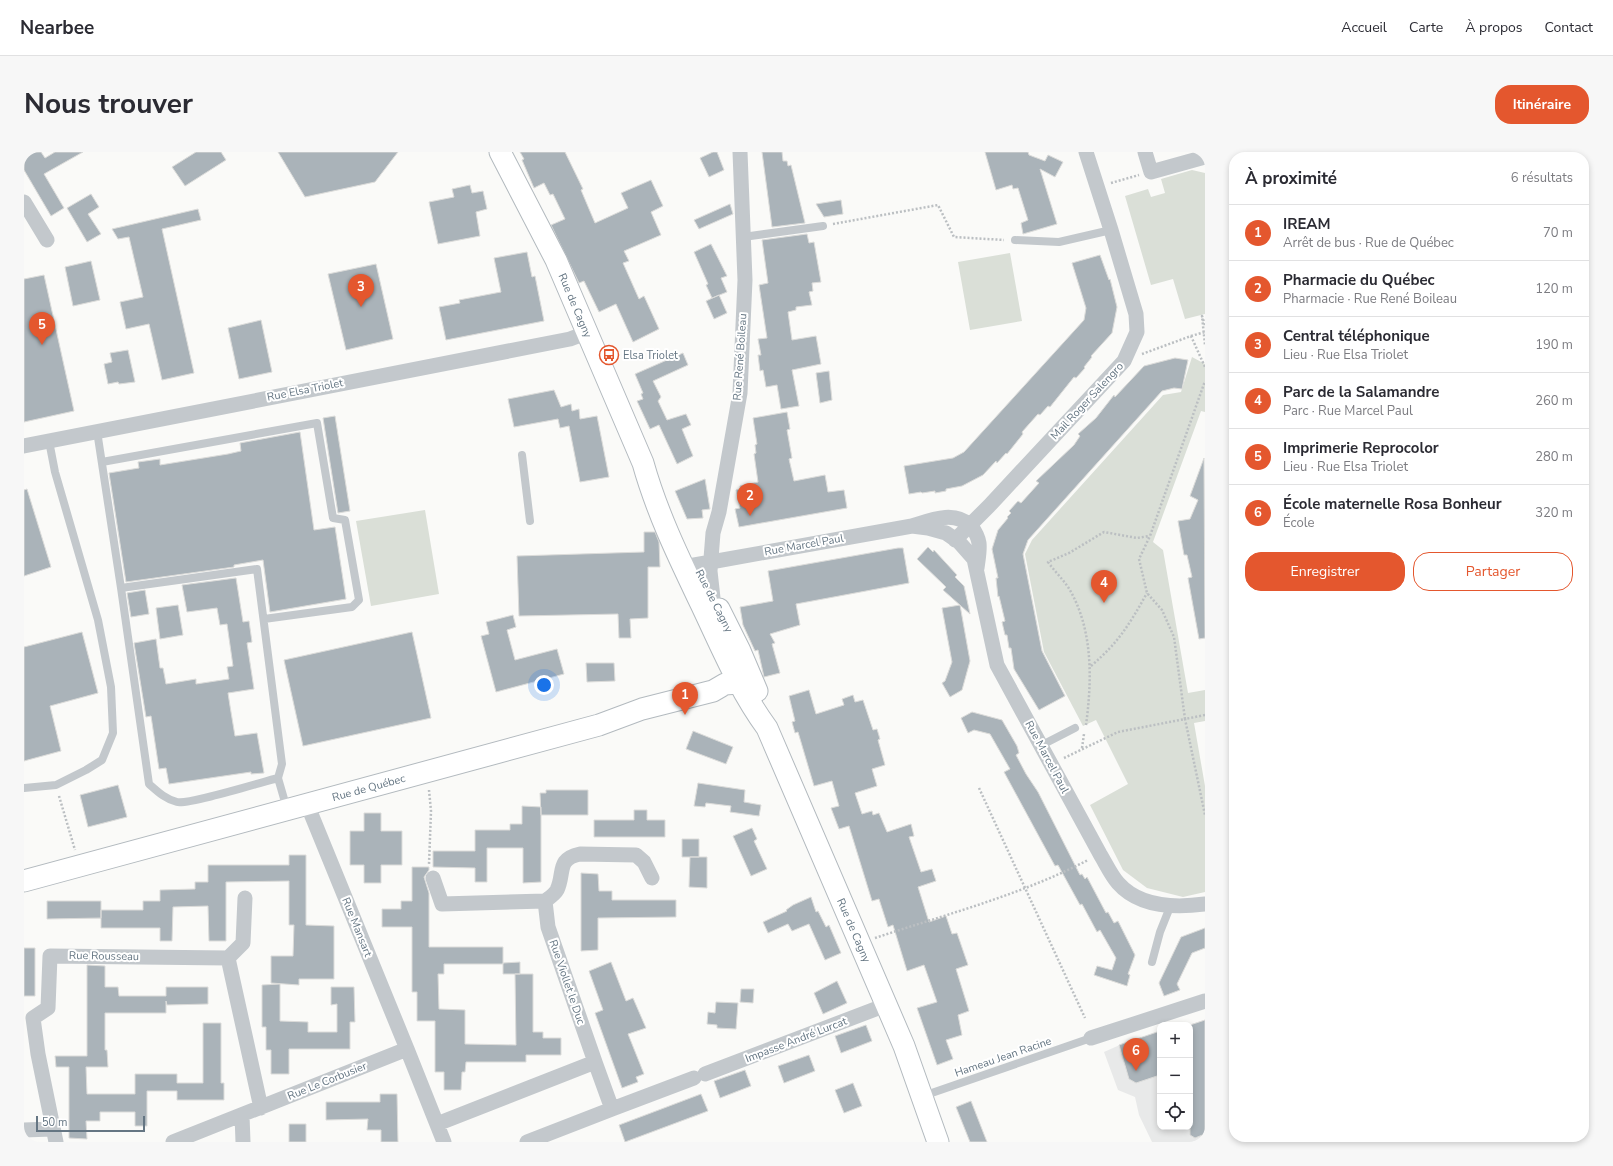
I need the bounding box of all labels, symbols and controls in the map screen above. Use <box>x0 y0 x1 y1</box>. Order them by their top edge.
text: Nearbee <box>20 15 94 41</box>
text: Accueil <box>1341 18 1387 37</box>
text: Carte <box>1409 18 1443 37</box>
text: À propos <box>1465 18 1523 37</box>
text: Contact <box>1545 18 1593 37</box>
text: Nous trouver <box>24 85 193 123</box>
button: Itinéraire <box>1495 85 1589 124</box>
text: À proximité <box>1245 167 1337 190</box>
text: 6 résultats <box>1511 169 1573 187</box>
text: IREAM <box>1283 214 1330 234</box>
text: 1 <box>1254 224 1262 242</box>
text: 70 m <box>1543 224 1573 242</box>
text: Arrêt de bus · Rue de Québec <box>1283 234 1454 252</box>
text: Pharmacie du Québec <box>1283 270 1435 290</box>
street label: Rue de Cagny <box>555 271 596 340</box>
pin: 3 <box>348 274 374 307</box>
text: 2 <box>1254 280 1262 298</box>
text: 120 m <box>1535 280 1573 298</box>
text: Pharmacie · Rue René Boileau <box>1283 290 1457 308</box>
pin: 5 <box>29 312 55 345</box>
street label: Rue René Boileau <box>729 313 751 401</box>
text: Central téléphonique <box>1283 326 1430 346</box>
text: 3 <box>1254 336 1262 354</box>
text: 190 m <box>1535 336 1573 354</box>
bus stop icon: Elsa Triolet <box>598 344 620 366</box>
text: Lieu · Rue Elsa Triolet <box>1283 346 1408 364</box>
place label: Elsa Triolet <box>623 348 678 363</box>
street label: Mail Roger Salengro <box>1047 359 1127 443</box>
street label: Rue Elsa Triolet <box>266 375 344 405</box>
text: Parc de la Salamandre <box>1283 382 1439 402</box>
text: 4 <box>1254 392 1262 410</box>
text: 260 m <box>1535 392 1573 410</box>
text: Parc · Rue Marcel Paul <box>1283 402 1413 420</box>
text: Imprimerie Reprocolor <box>1283 438 1439 458</box>
text: 5 <box>1254 448 1262 466</box>
text: 280 m <box>1535 448 1573 466</box>
text: Lieu · Rue Elsa Triolet <box>1283 458 1408 476</box>
pin: 2 <box>737 483 763 516</box>
text: École maternelle Rosa Bonheur <box>1283 494 1502 514</box>
text: 6 <box>1254 504 1262 522</box>
text: 320 m <box>1535 504 1573 522</box>
text: École <box>1283 514 1314 532</box>
street label: Rue Marcel Paul <box>763 531 846 559</box>
button: Enregistrer <box>1245 552 1405 591</box>
button: Partager <box>1413 552 1573 591</box>
street label: Rue de Cagny <box>692 567 736 635</box>
pin: 4 <box>1091 570 1117 603</box>
your location <box>534 675 554 695</box>
pin: 1 <box>672 682 698 715</box>
street label: Rue Marcel Paul <box>1022 718 1073 797</box>
street label: Rue de Québec <box>330 770 407 805</box>
street label: Rue Mansart <box>338 895 376 959</box>
street label: Rue de Cagny <box>834 896 875 965</box>
street label: Rue Viollet le Duc <box>545 938 589 1026</box>
street label: Rue Rousseau <box>69 948 139 964</box>
street label: Impasse André Lurcat <box>743 1014 849 1066</box>
map controls <box>1157 1022 1193 1130</box>
button: + <box>1157 1022 1193 1058</box>
street label: Hameau Jean Racine <box>953 1033 1054 1081</box>
pin: 6 <box>1123 1038 1149 1071</box>
street label: Rue Le Corbusier <box>285 1058 369 1104</box>
button: − <box>1157 1058 1193 1094</box>
button: locate <box>1157 1094 1193 1130</box>
scale bar <box>36 1114 145 1133</box>
text: 50 m <box>42 1115 67 1130</box>

